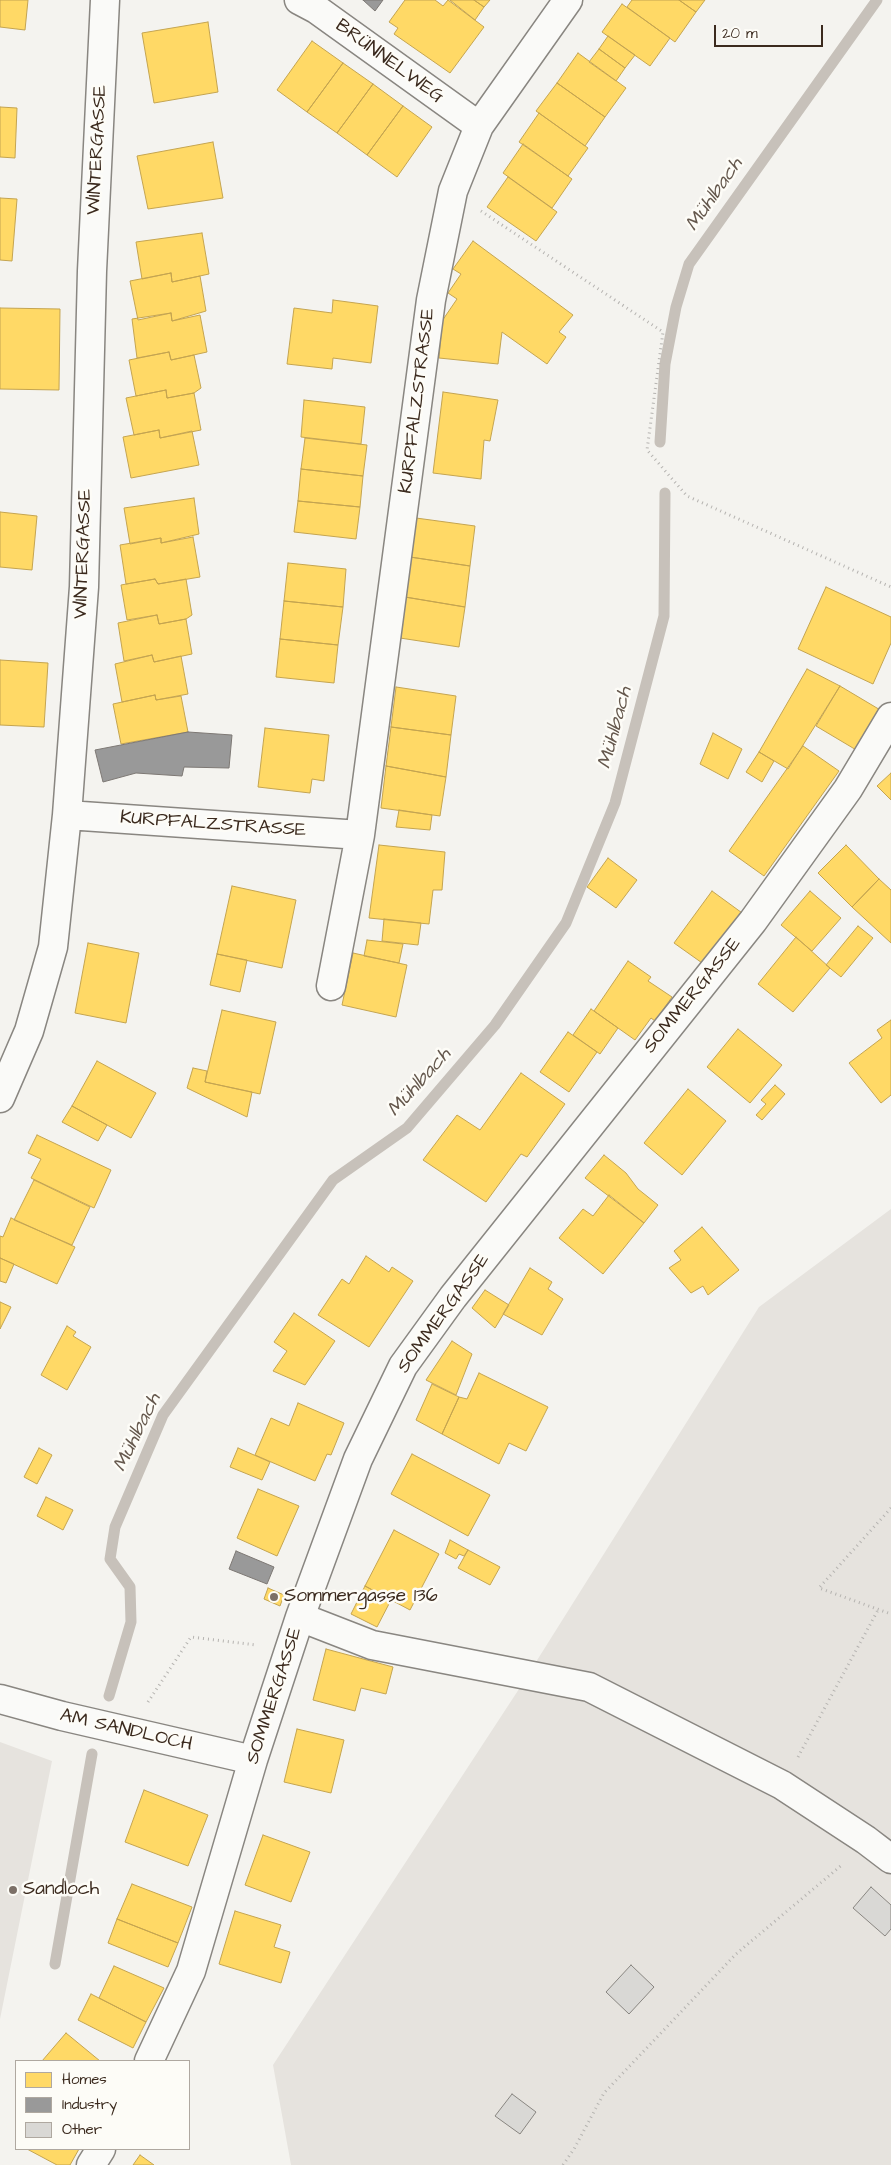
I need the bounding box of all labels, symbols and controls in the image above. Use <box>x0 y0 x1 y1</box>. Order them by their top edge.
street label: BRÜNNELWEG <box>330 15 448 109</box>
scale bar <box>716 15 825 47</box>
text: 20 m <box>722 23 758 44</box>
street label: WINTERGASSE <box>83 84 113 216</box>
water label: Mühlbach <box>681 154 749 236</box>
street label: KURPFALZSTRASSE <box>395 307 441 495</box>
street label: WINTERGASSE <box>70 489 98 619</box>
water label: Mühlbach <box>594 684 638 772</box>
street label: KURPFALZSTRASSE <box>119 807 307 843</box>
street label: SOMMERGASSE <box>639 934 747 1058</box>
water label: Mühlbach <box>383 1044 457 1122</box>
street label: SOMMERGASSE <box>393 1250 495 1378</box>
water label: Mühlbach <box>109 1390 167 1476</box>
place label: Sommergasse 136 <box>284 1586 438 1608</box>
marker: Sommergasse 136 <box>268 1591 280 1603</box>
street label: SOMMERGASSE <box>242 1625 308 1767</box>
street label: AM SANDLOCH <box>58 1705 194 1757</box>
place label: Sandloch <box>23 1879 99 1901</box>
marker: Sandloch <box>7 1884 19 1896</box>
legend <box>15 2060 190 2150</box>
text: Homes <box>62 2069 107 2090</box>
text: Industry <box>62 2094 117 2115</box>
text: Other <box>62 2119 102 2140</box>

